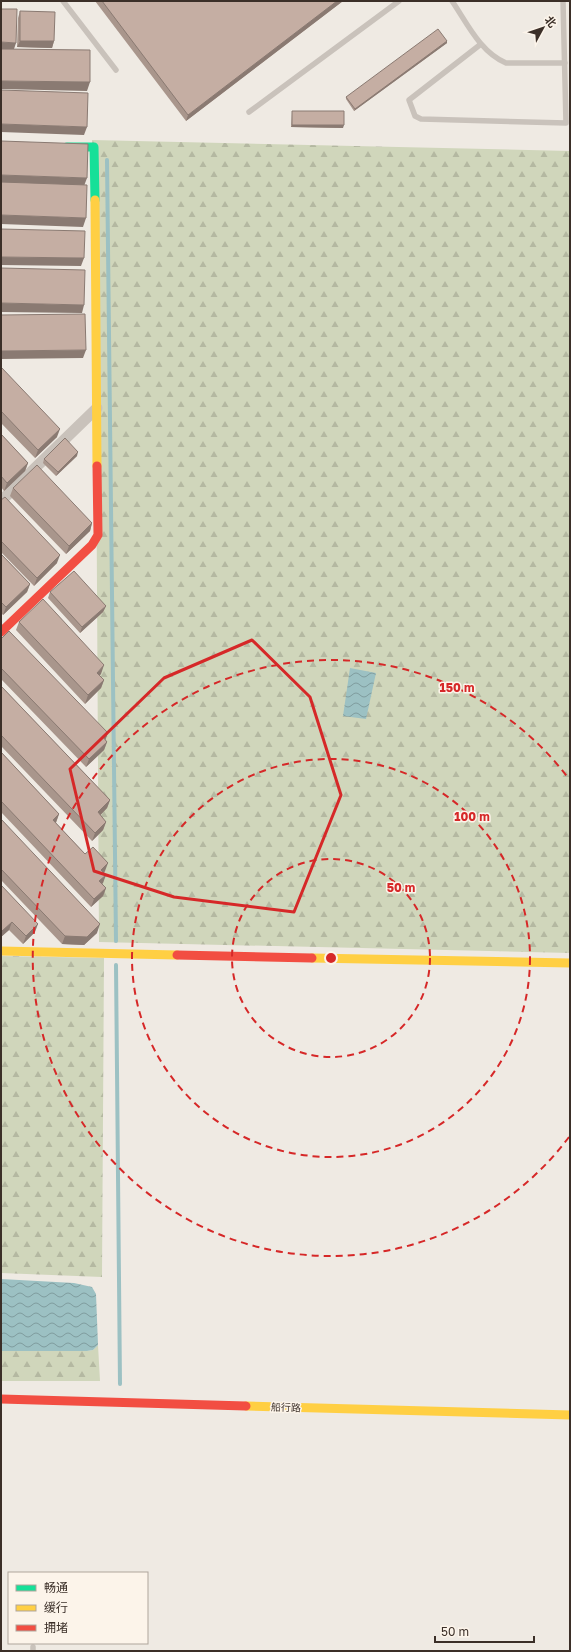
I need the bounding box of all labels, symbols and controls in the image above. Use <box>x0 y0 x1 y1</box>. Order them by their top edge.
north arrow <box>523 8 563 48</box>
text: 北 <box>543 13 560 30</box>
text: 150 m <box>440 680 474 695</box>
text: 100 m <box>454 809 490 824</box>
text: 50 m <box>387 880 415 895</box>
centre of rings <box>324 951 338 965</box>
street label: 船行路 <box>271 1400 301 1414</box>
legend <box>8 1572 148 1644</box>
text: 畅通 <box>44 1580 68 1595</box>
text: 缓行 <box>44 1600 68 1615</box>
scale bar <box>435 1618 534 1644</box>
text: 拥堵 <box>44 1620 68 1635</box>
text: 50 m <box>441 1624 469 1639</box>

